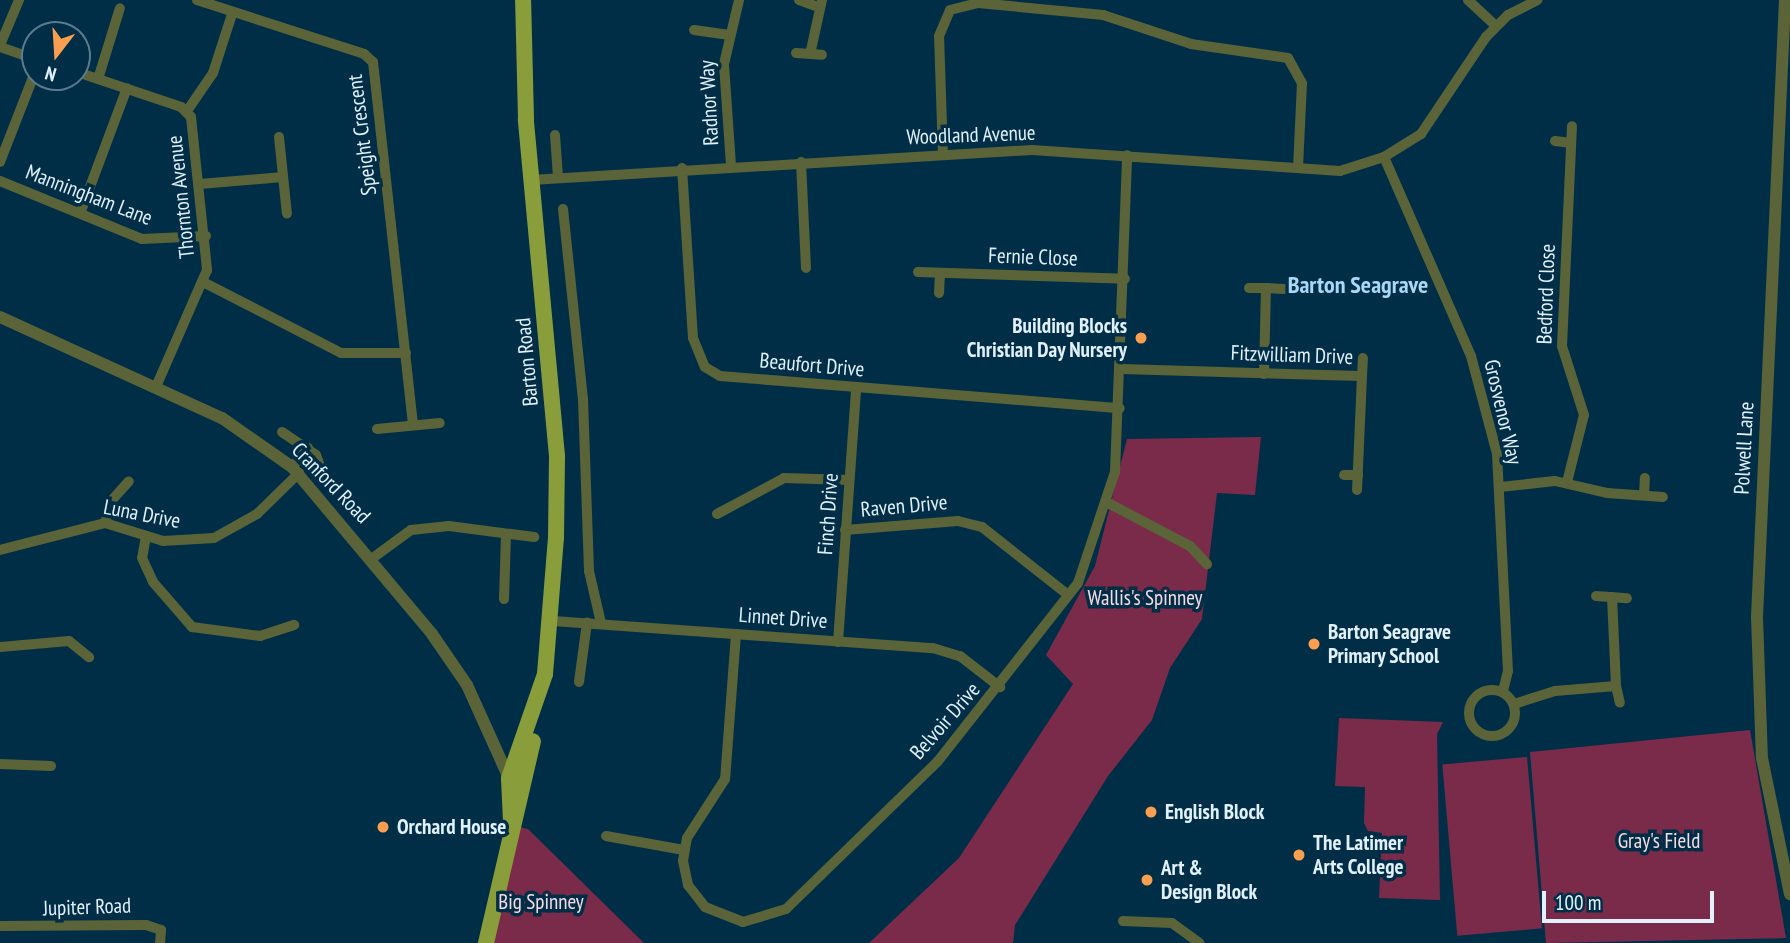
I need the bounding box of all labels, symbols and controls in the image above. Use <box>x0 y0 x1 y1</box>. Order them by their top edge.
north arrow <box>21 21 91 91</box>
street label: Radnor Way <box>694 60 724 146</box>
text: N <box>42 61 59 87</box>
street label: Speight Crescent <box>342 73 382 197</box>
street label: Woodland Avenue <box>906 120 1036 150</box>
street label: Thornton Avenue <box>162 134 200 260</box>
street label: Manningham Lane <box>22 159 156 231</box>
street label: Fernie Close <box>988 243 1078 271</box>
street label: Bedford Close <box>1532 243 1560 345</box>
district label: Barton Seagrave <box>1288 271 1428 299</box>
place label: Building Blocks Christian Day Nursery <box>966 313 1127 363</box>
street label: Barton Road <box>511 317 543 407</box>
marker: Building Blocks Christian Day Nursery <box>1133 330 1149 346</box>
street label: Fitzwilliam Drive <box>1230 340 1354 370</box>
street label: Beaufort Drive <box>759 348 865 382</box>
street label: Grosvenor Way <box>1479 357 1527 467</box>
street label: Polwell Lane <box>1729 401 1759 495</box>
street label: Cranford Road <box>286 438 376 528</box>
street label: Finch Drive <box>813 472 843 556</box>
street label: Raven Drive <box>860 490 948 522</box>
street label: Luna Drive <box>101 494 183 534</box>
park label: Wallis's Spinney <box>1088 585 1202 611</box>
street label: Linnet Drive <box>738 602 828 634</box>
place label: Barton Seagrave Primary School <box>1328 619 1451 669</box>
marker: Barton Seagrave Primary School <box>1306 636 1322 652</box>
street label: Belvoir Drive <box>905 677 985 765</box>
place label: English Block <box>1165 799 1264 825</box>
marker: English Block <box>1143 804 1159 820</box>
place label: Orchard House <box>397 814 506 840</box>
marker: Orchard House <box>375 819 391 835</box>
park label: Gray's Field <box>1618 828 1700 854</box>
place label: The Latimer Arts College <box>1313 830 1404 880</box>
marker: The Latimer Arts College <box>1291 847 1307 863</box>
place label: Art & Design Block <box>1161 855 1257 905</box>
marker: Art & Design Block <box>1139 872 1155 888</box>
scale bar <box>1545 876 1716 920</box>
park label: Big Spinney <box>498 889 584 915</box>
text: 100 m <box>1555 889 1601 916</box>
street label: Jupiter Road <box>42 893 132 921</box>

